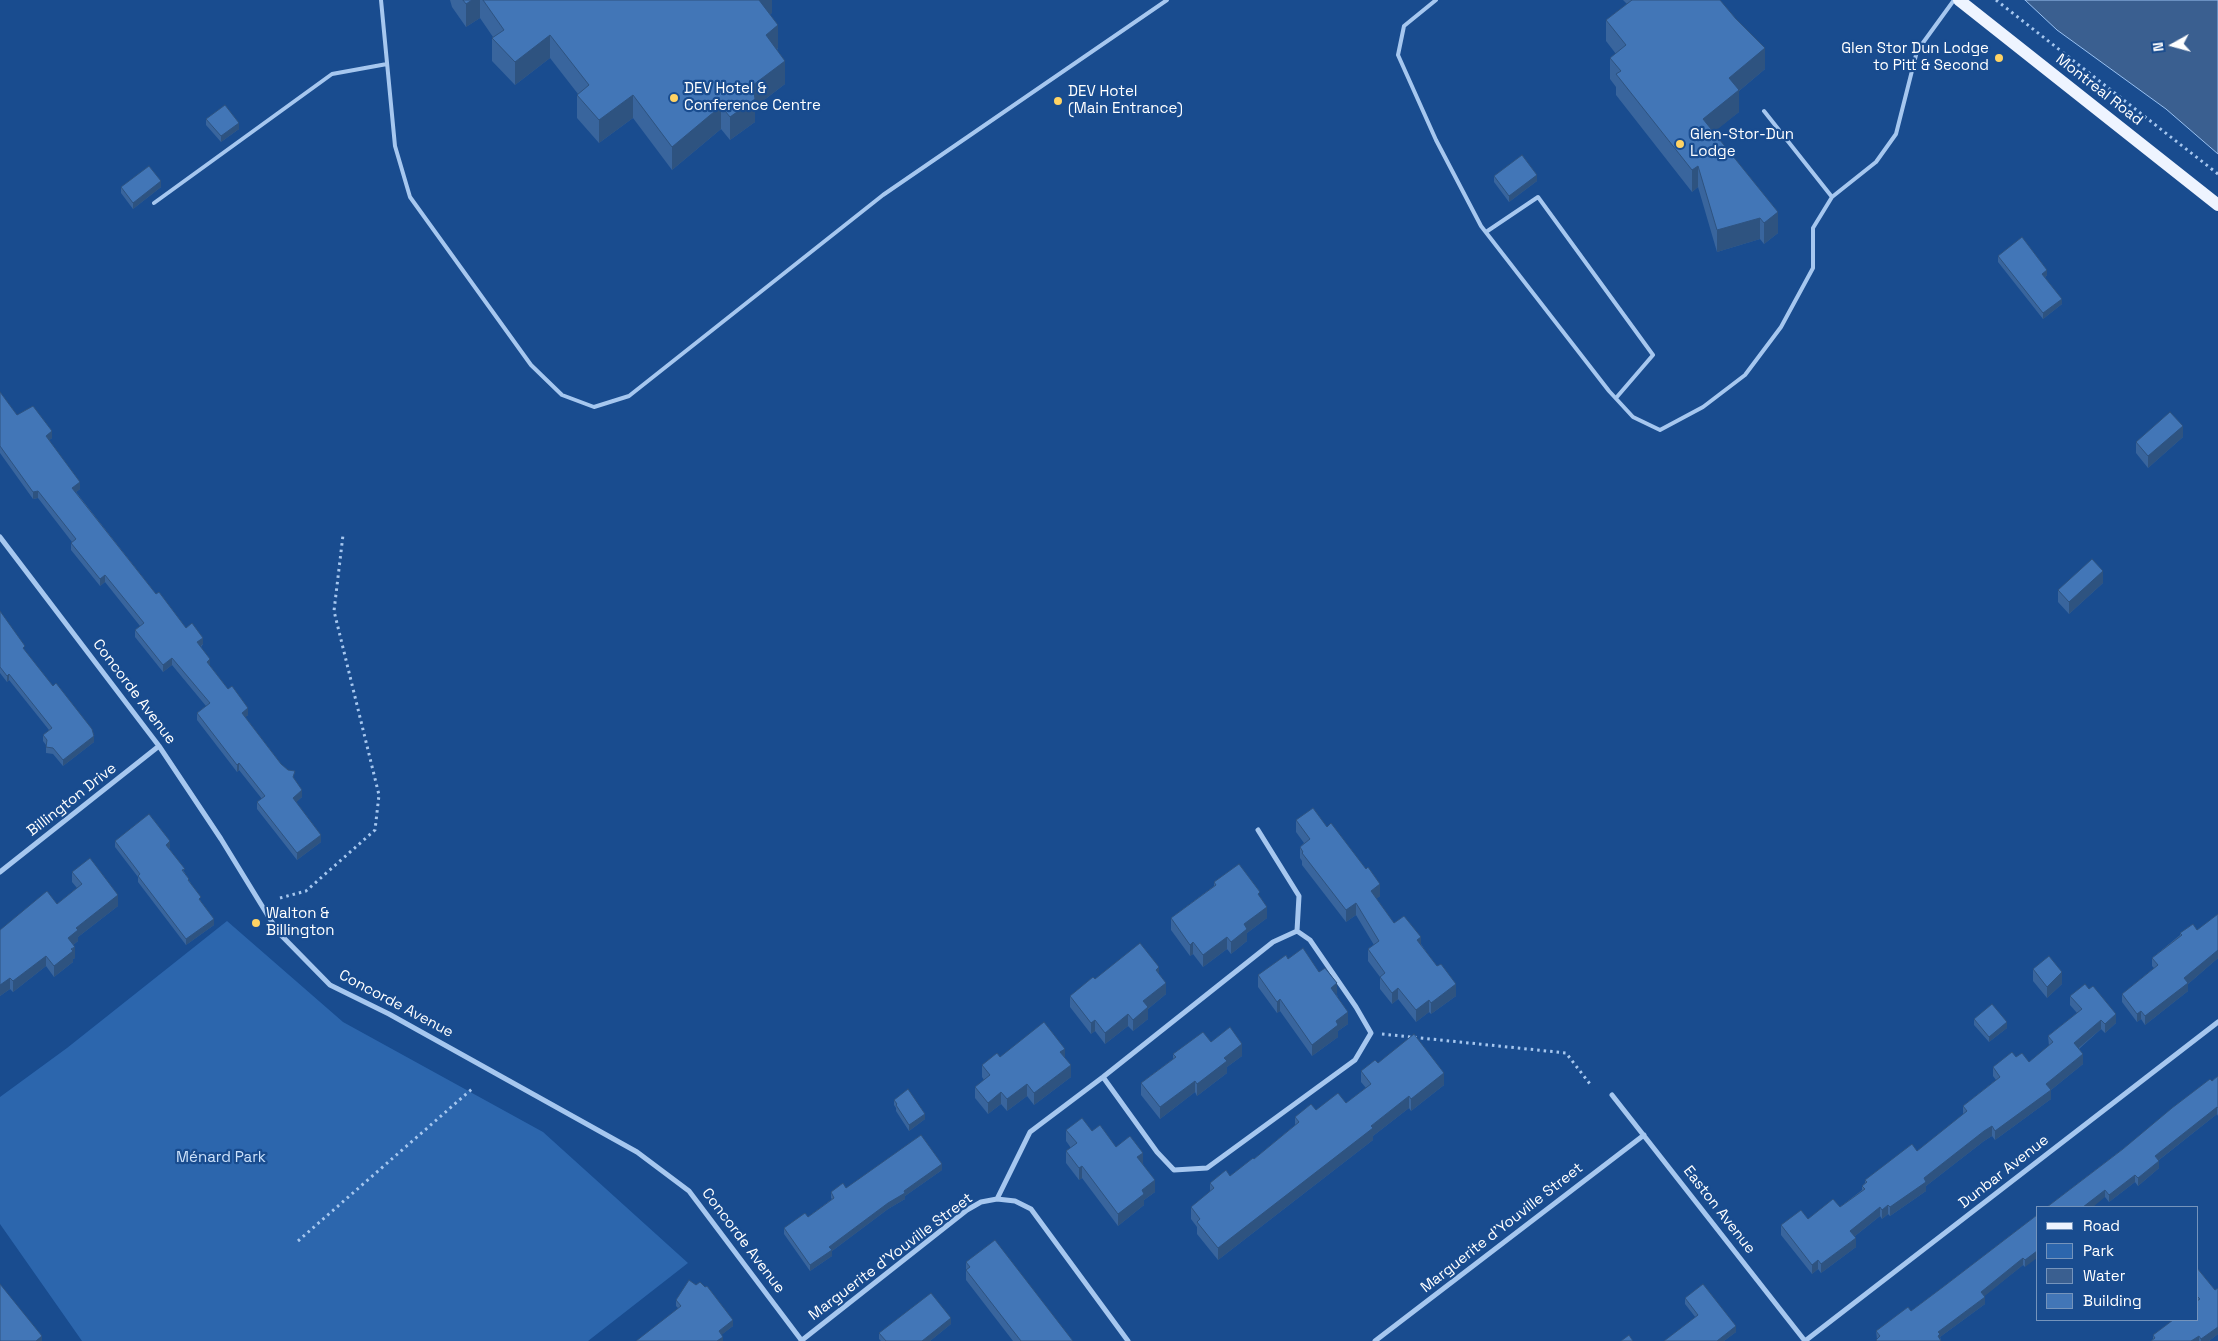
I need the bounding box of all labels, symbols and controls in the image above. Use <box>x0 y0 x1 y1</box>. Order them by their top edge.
north arrow <box>2148 20 2198 70</box>
place label: Glen Stor Dun Lodge to Pitt & Second <box>1841 40 1989 75</box>
text: N <box>2149 41 2168 53</box>
street label: Montreal Road <box>2052 50 2146 130</box>
marker: Glen Stor Dun Lodge to Pitt & Second <box>1993 52 2005 64</box>
place label: DEV Hotel & Conference Centre <box>684 80 821 115</box>
place label: DEV Hotel (Main Entrance) <box>1068 83 1183 118</box>
marker: DEV Hotel & Conference Centre <box>668 92 680 104</box>
marker: DEV Hotel (Main Entrance) <box>1052 95 1064 107</box>
place label: Glen-Stor-Dun Lodge <box>1690 126 1794 161</box>
marker: Glen-Stor-Dun Lodge <box>1674 138 1686 150</box>
street label: Concorde Avenue <box>89 636 179 748</box>
street label: Billington Drive <box>24 760 120 840</box>
place label: Walton & Billington <box>266 905 335 940</box>
marker: Walton & Billington <box>250 917 262 929</box>
street label: Concorde Avenue <box>336 966 456 1042</box>
street label: Dunbar Avenue <box>1955 1131 2053 1213</box>
park label: Ménard Park <box>176 1149 266 1167</box>
street label: Marguerite d'Youville Street <box>1417 1159 1587 1297</box>
street label: Easton Avenue <box>1679 1162 1759 1258</box>
street label: Concorde Avenue <box>698 1185 788 1297</box>
street label: Marguerite d'Youville Street <box>805 1189 977 1325</box>
legend <box>2036 1206 2198 1321</box>
text: Road <box>2083 1216 2120 1235</box>
text: Park <box>2083 1241 2114 1260</box>
text: Water <box>2083 1266 2125 1285</box>
text: Building <box>2083 1291 2142 1310</box>

